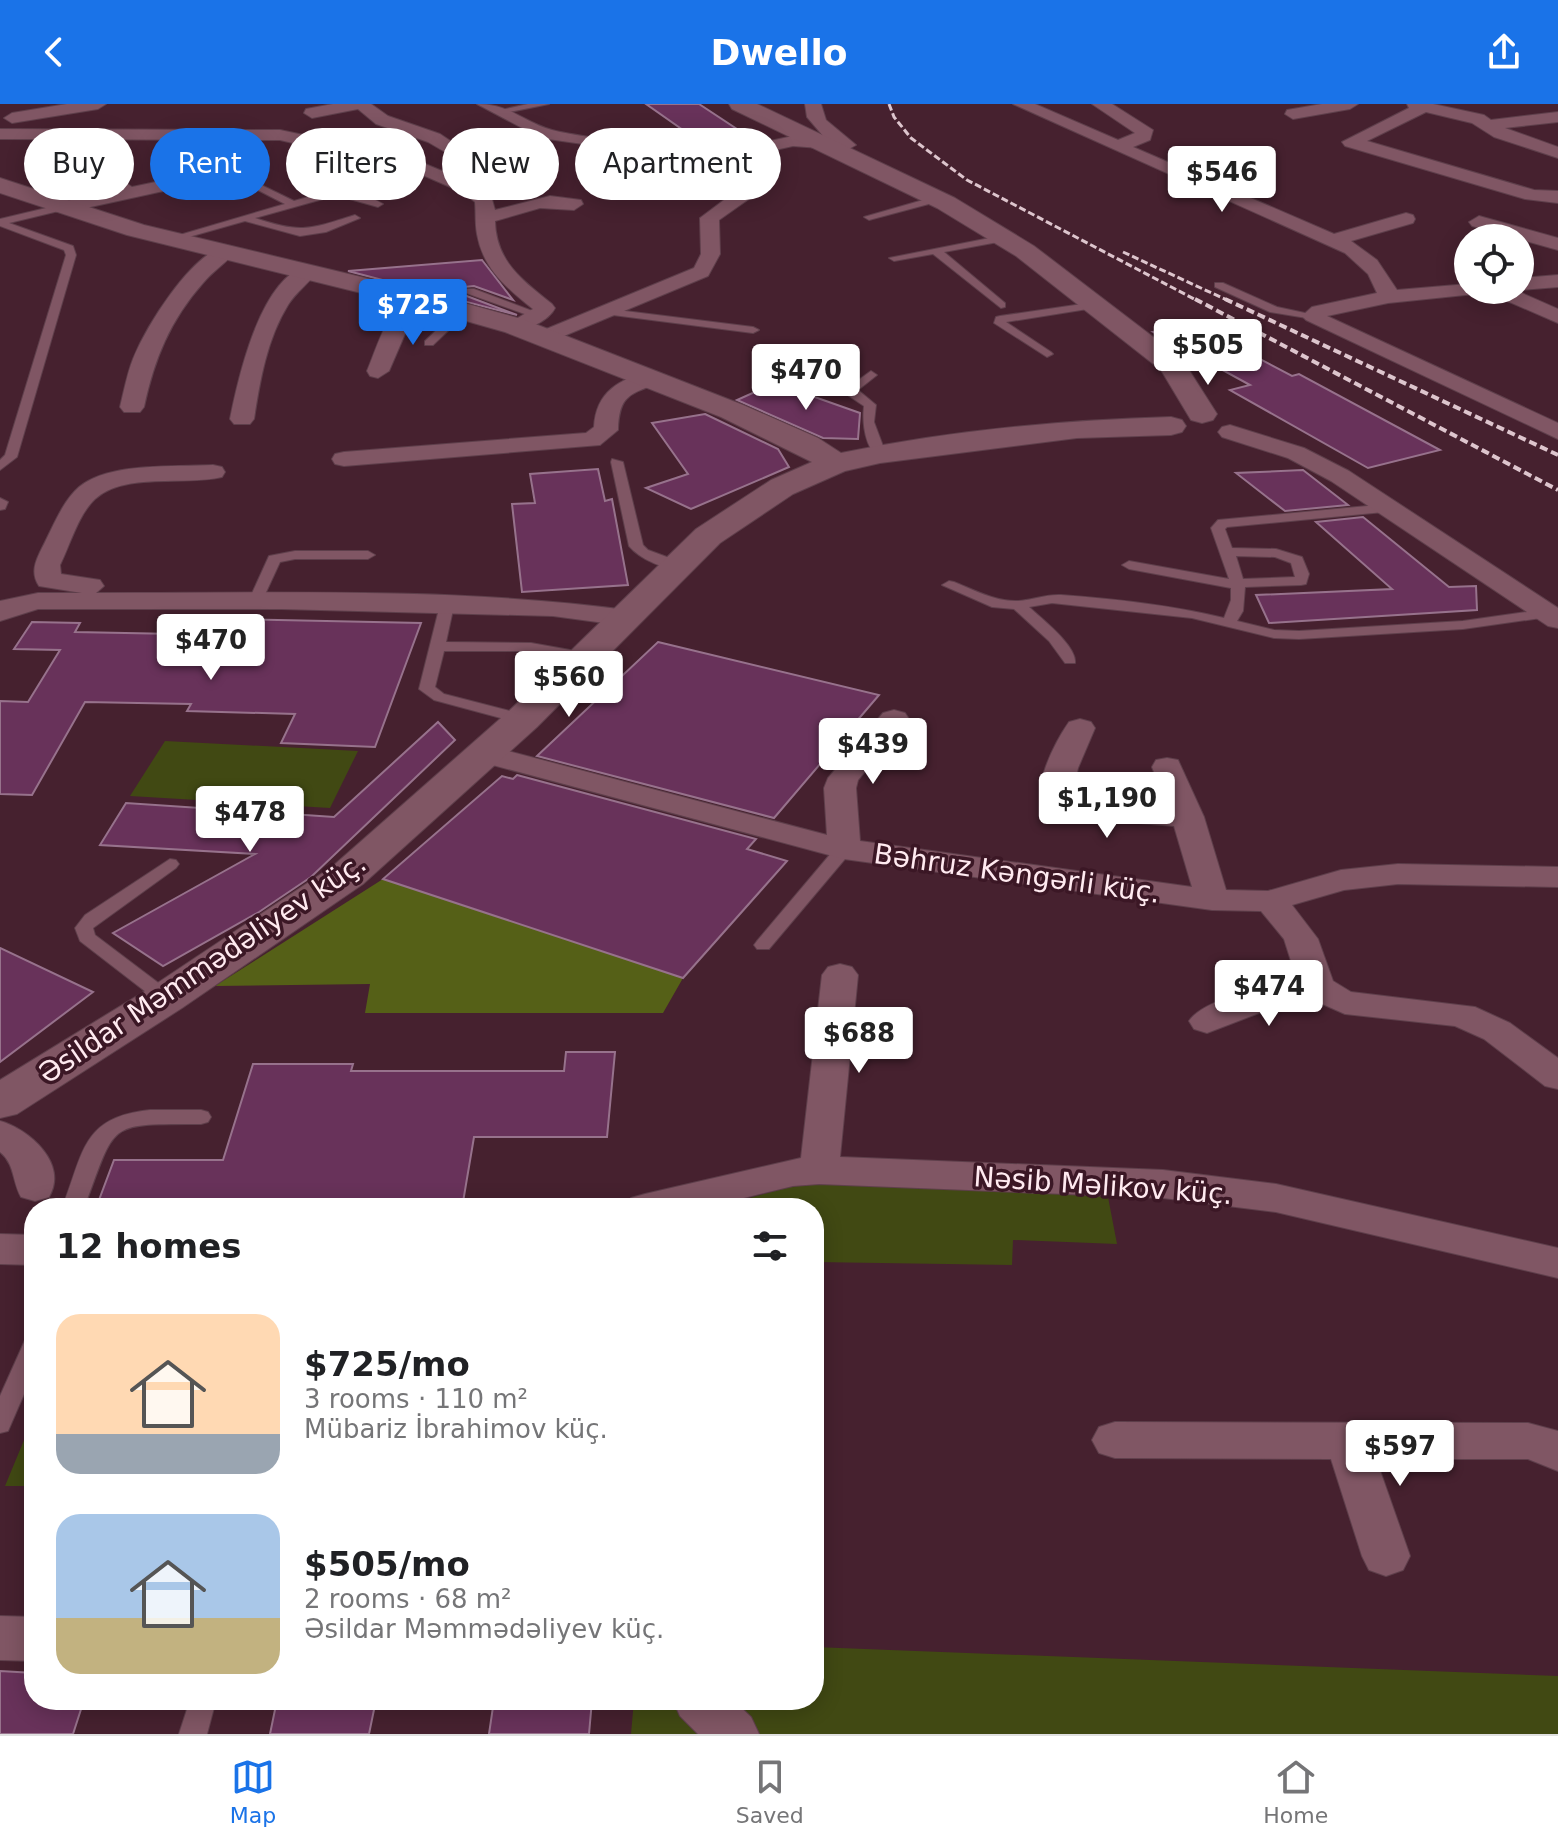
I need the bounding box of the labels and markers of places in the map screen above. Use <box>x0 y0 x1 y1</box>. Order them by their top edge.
pin: $546 <box>1175 146 1269 214</box>
pin: $725 <box>366 279 460 347</box>
pin: $505 <box>1161 319 1255 387</box>
pin: $470 <box>759 344 853 412</box>
pin: $470 <box>164 614 258 682</box>
pin: $560 <box>522 651 616 719</box>
pin: $439 <box>826 718 920 786</box>
pin: $1,190 <box>1042 772 1172 840</box>
pin: $478 <box>203 786 297 854</box>
pin: $474 <box>1222 960 1316 1028</box>
pin: $688 <box>812 1007 906 1075</box>
pin: $597 <box>1353 1420 1447 1488</box>

